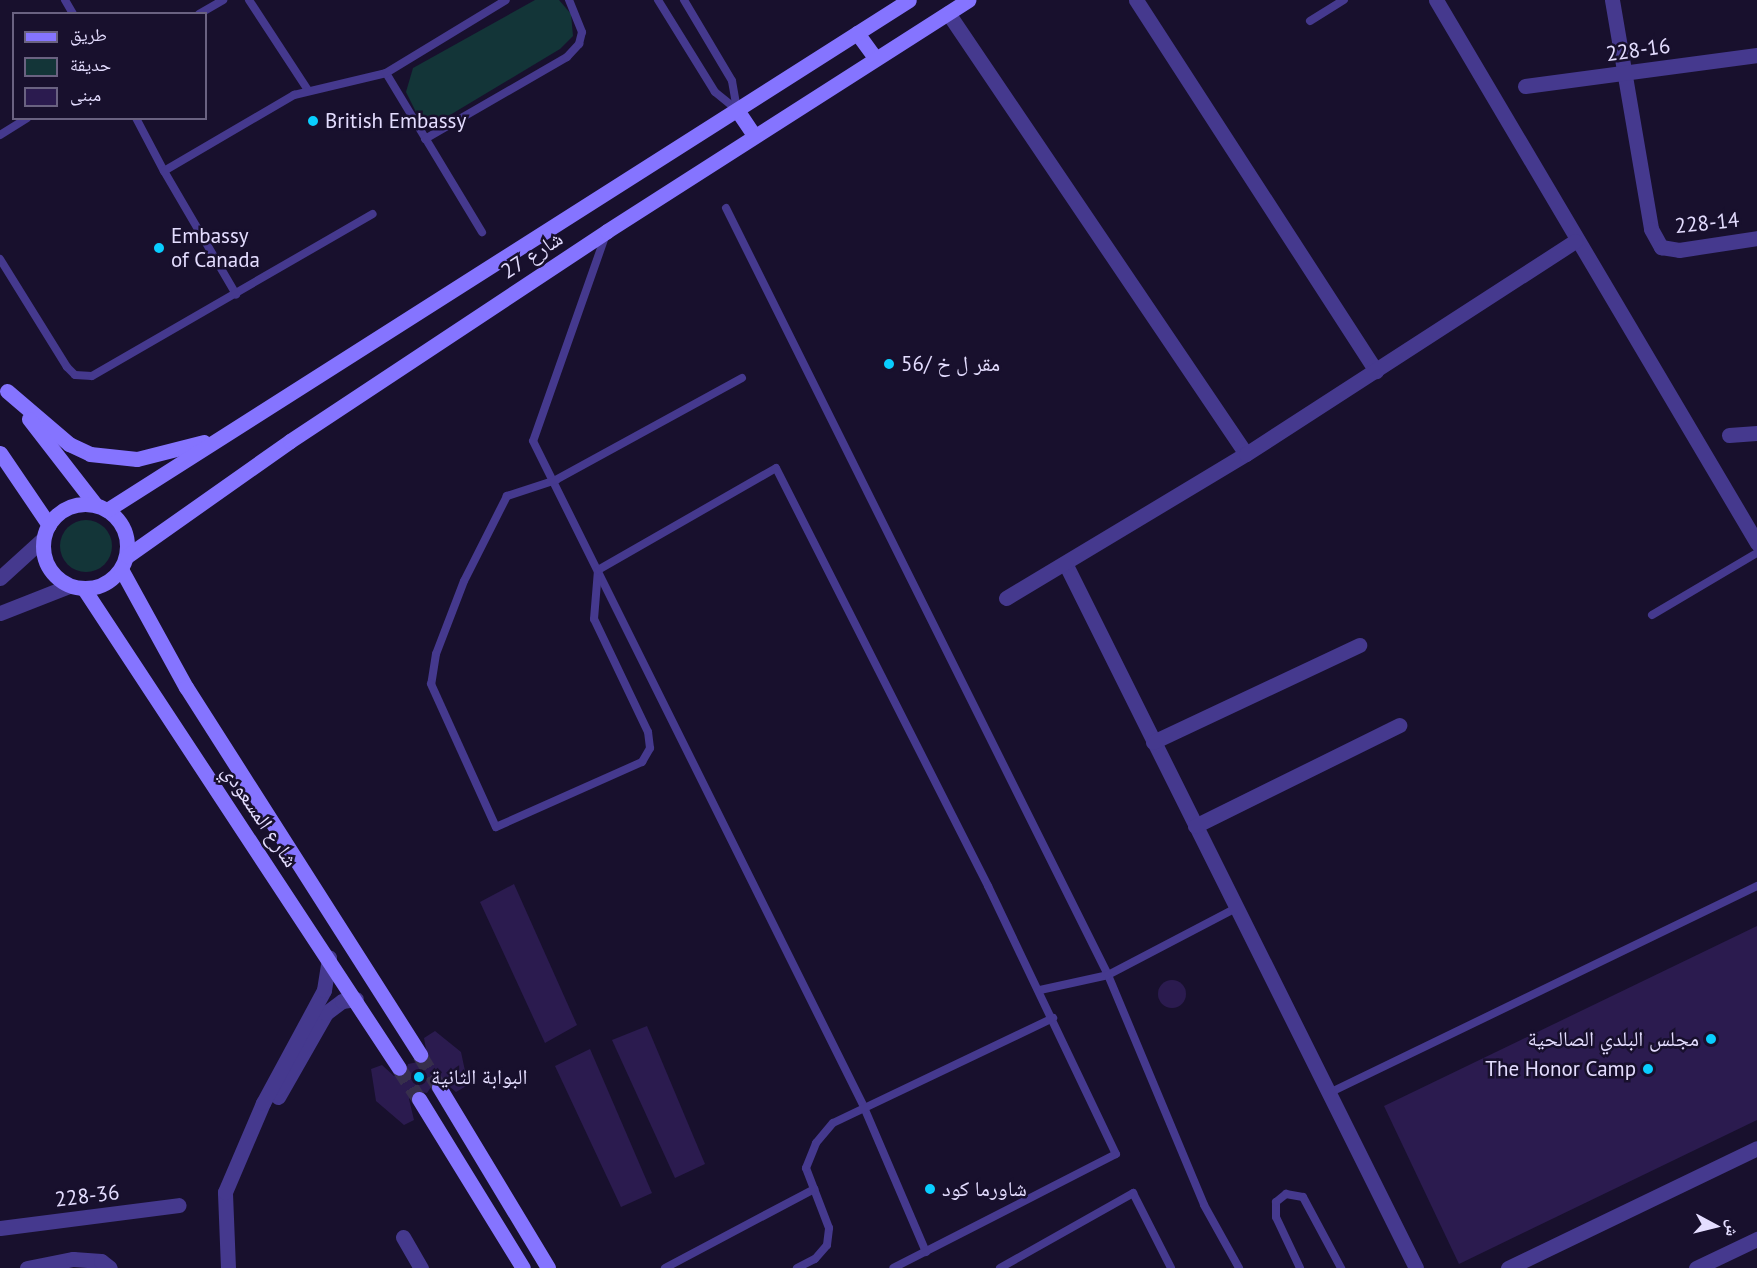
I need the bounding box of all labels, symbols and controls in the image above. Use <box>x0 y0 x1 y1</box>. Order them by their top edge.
legend <box>12 12 207 120</box>
text: طريق <box>70 23 107 46</box>
street label: 228-16 <box>1604 33 1672 67</box>
text: حديقة <box>70 53 111 76</box>
text: مبنى <box>70 83 101 106</box>
place label: British Embassy <box>325 108 466 134</box>
marker: British Embassy <box>306 114 320 128</box>
street label: 228-14 <box>1673 207 1741 239</box>
place label: Embassy of Canada <box>171 223 260 273</box>
street label: شارع 27 <box>496 226 568 284</box>
marker: Embassy of Canada <box>152 241 166 255</box>
place label: مقر ل خ /56 <box>901 351 1000 377</box>
marker: مقر ل خ /56 <box>882 357 896 371</box>
street label: شارع المسعودي <box>217 760 303 872</box>
place label: مجلس البلدي الصالحية <box>1527 1026 1699 1052</box>
marker: مجلس البلدي الصالحية <box>1704 1032 1718 1046</box>
place label: The Honor Camp <box>1485 1056 1636 1082</box>
marker: The Honor Camp <box>1641 1062 1655 1076</box>
place label: البوابة الثانية <box>431 1064 527 1090</box>
marker: البوابة الثانية <box>412 1070 426 1084</box>
place label: شاورما كود <box>942 1176 1027 1202</box>
street label: 228-36 <box>53 1180 121 1212</box>
marker: شاورما كود <box>923 1182 937 1196</box>
north arrow <box>1685 1196 1745 1256</box>
text: ش <box>1722 1219 1744 1238</box>

